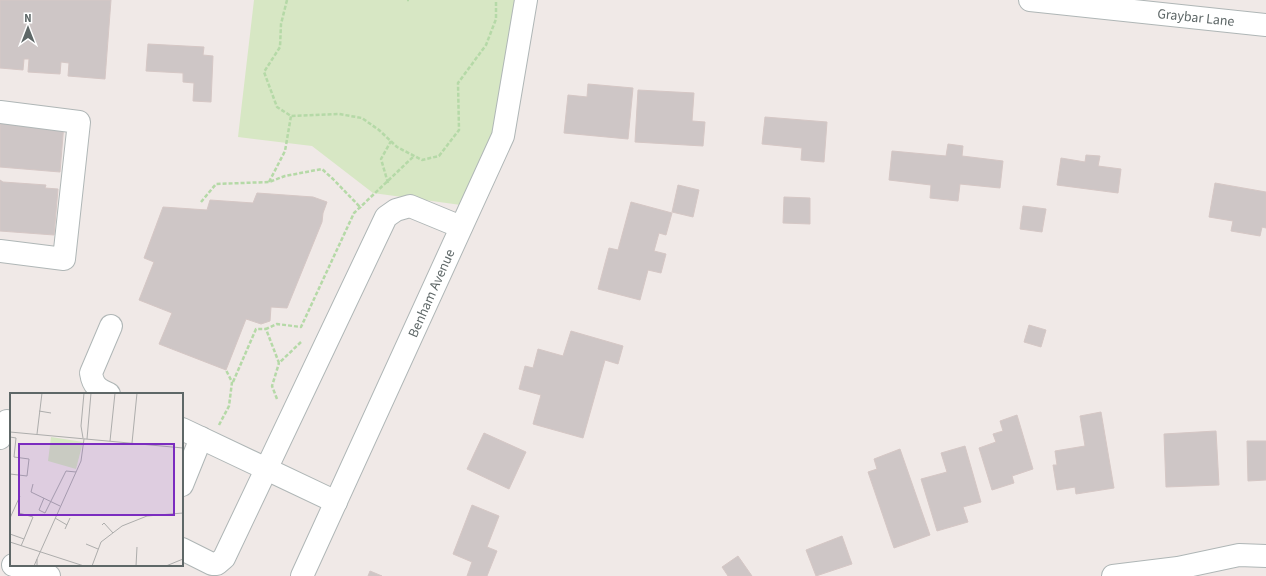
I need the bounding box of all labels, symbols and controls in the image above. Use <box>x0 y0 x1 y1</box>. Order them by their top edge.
street label: Graybar Lane <box>1156 4 1236 32</box>
north arrow <box>8 8 48 48</box>
text: N <box>24 11 32 26</box>
street label: Benham Avenue <box>403 246 460 341</box>
inset map <box>10 393 183 566</box>

